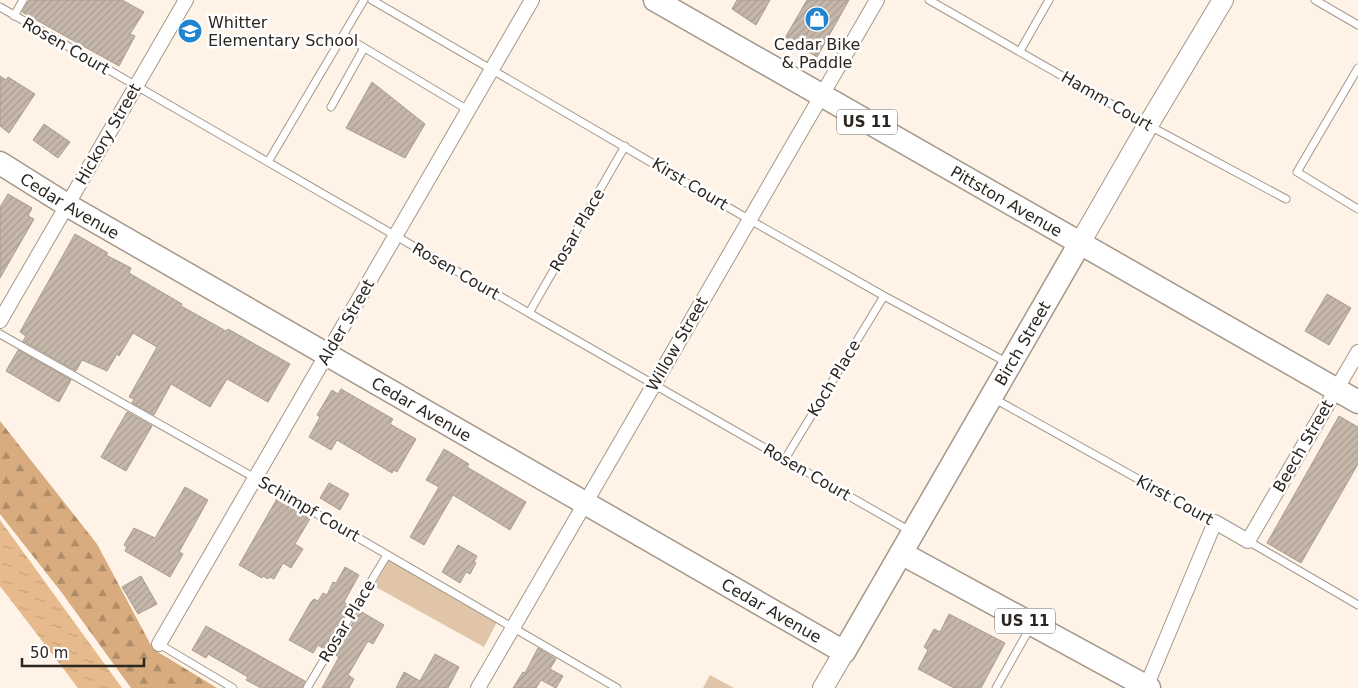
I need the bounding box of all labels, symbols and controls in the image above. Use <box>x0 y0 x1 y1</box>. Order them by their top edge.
shop icon: Cedar Bike & Paddle <box>804 6 830 32</box>
street label: Rosen Court <box>19 13 113 79</box>
place label: Whitter Elementary School <box>208 13 358 50</box>
school or university icon: Whitter Elementary School <box>177 18 203 44</box>
place label: Cedar Bike & Paddle <box>774 35 860 72</box>
street label: Hamm Court <box>1058 67 1156 135</box>
street label: Hickory Street <box>71 80 145 188</box>
road number: US 11 <box>837 110 897 134</box>
street label: Kirst Court <box>649 154 731 214</box>
street label: Pittston Avenue <box>947 162 1066 240</box>
street label: Cedar Avenue <box>17 169 123 243</box>
street label: Rosar Place <box>546 185 608 275</box>
street label: Rosen Court <box>409 238 503 304</box>
street label: Alder Street <box>314 276 378 368</box>
street label: Willow Street <box>642 294 712 394</box>
street label: Birch Street <box>990 298 1054 389</box>
street label: Koch Place <box>804 336 864 420</box>
street label: Cedar Avenue <box>368 373 475 445</box>
street label: Beech Street <box>1269 397 1337 495</box>
street label: Rosen Court <box>760 439 854 505</box>
street label: Kirst Court <box>1133 471 1217 529</box>
street label: Schimpf Court <box>255 472 363 546</box>
street label: Cedar Avenue <box>718 574 825 647</box>
street label: Rosar Place <box>315 576 379 666</box>
road number: US 11 <box>995 608 1055 634</box>
scale bar <box>22 636 145 668</box>
text: 50 m <box>30 644 68 662</box>

